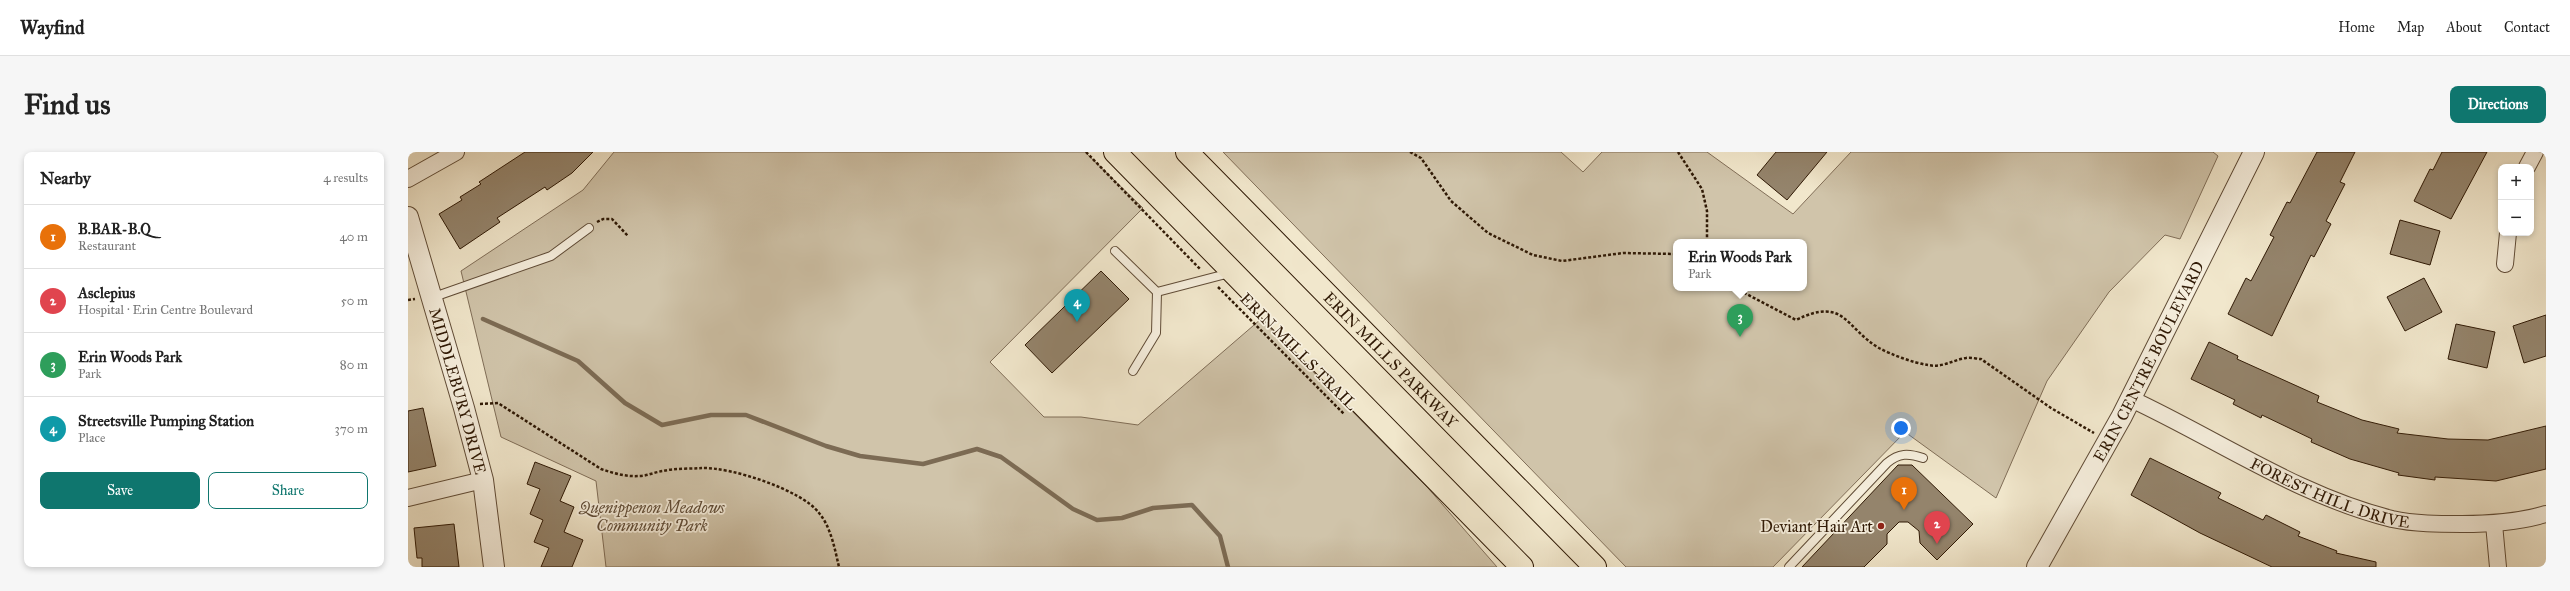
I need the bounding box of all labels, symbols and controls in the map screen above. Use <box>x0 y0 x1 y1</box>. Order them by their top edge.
text: Wayfind <box>20 16 85 39</box>
text: Home <box>2338 19 2375 36</box>
text: Map <box>2397 19 2424 36</box>
text: About <box>2446 19 2482 36</box>
text: Contact <box>2504 19 2550 36</box>
button: Directions <box>2450 86 2546 123</box>
text: Find us <box>24 87 110 122</box>
map controls <box>2498 164 2534 236</box>
button: + <box>2498 164 2534 200</box>
text: Nearby <box>40 168 91 189</box>
text: 4 results <box>323 170 368 186</box>
button: − <box>2498 200 2534 236</box>
text: B.BAR-B.Q <box>78 220 151 238</box>
text: 1 <box>50 229 56 245</box>
text: 40 m <box>339 229 368 245</box>
text: Restaurant <box>78 238 136 254</box>
popup <box>1673 239 1807 291</box>
text: Erin Woods Park <box>1688 248 1792 266</box>
street label: ERIN CENTRE BOULEVARD <box>2089 258 2208 465</box>
text: Park <box>1688 266 1711 282</box>
text: Asclepius <box>78 284 135 302</box>
street label: ERIN MILLS PARKWAY <box>1320 288 1462 432</box>
pin: 4 <box>1064 289 1090 322</box>
street label: ERIN MILLS TRAIL <box>1236 289 1361 414</box>
text: 2 <box>50 293 56 309</box>
text: 50 m <box>341 293 368 309</box>
text: Hospital · Erin Centre Boulevard <box>78 302 253 318</box>
pin: 3 <box>1727 304 1753 337</box>
street label: MIDDLEBURY DRIVE <box>425 305 490 476</box>
text: Erin Woods Park <box>78 348 182 366</box>
text: 3 <box>50 357 56 373</box>
text: 80 m <box>340 357 368 373</box>
text: Park <box>78 366 102 382</box>
text: Streetsville Pumping Station <box>78 412 254 430</box>
your location <box>1891 418 1911 438</box>
text: 4 <box>49 421 57 437</box>
text: 370 m <box>335 421 368 437</box>
text: Place <box>78 430 105 446</box>
street label: FOREST HILL DRIVE <box>2247 454 2411 532</box>
button: Save <box>40 472 200 509</box>
button: Share <box>208 472 368 509</box>
pin: 1 <box>1891 477 1917 510</box>
park label: Quenippenon Meadows Community Park <box>578 498 725 535</box>
pin: 2 <box>1924 511 1950 544</box>
place label: Deviant Hair Art <box>1760 517 1873 536</box>
marker: Deviant Hair Art <box>1876 521 1886 531</box>

